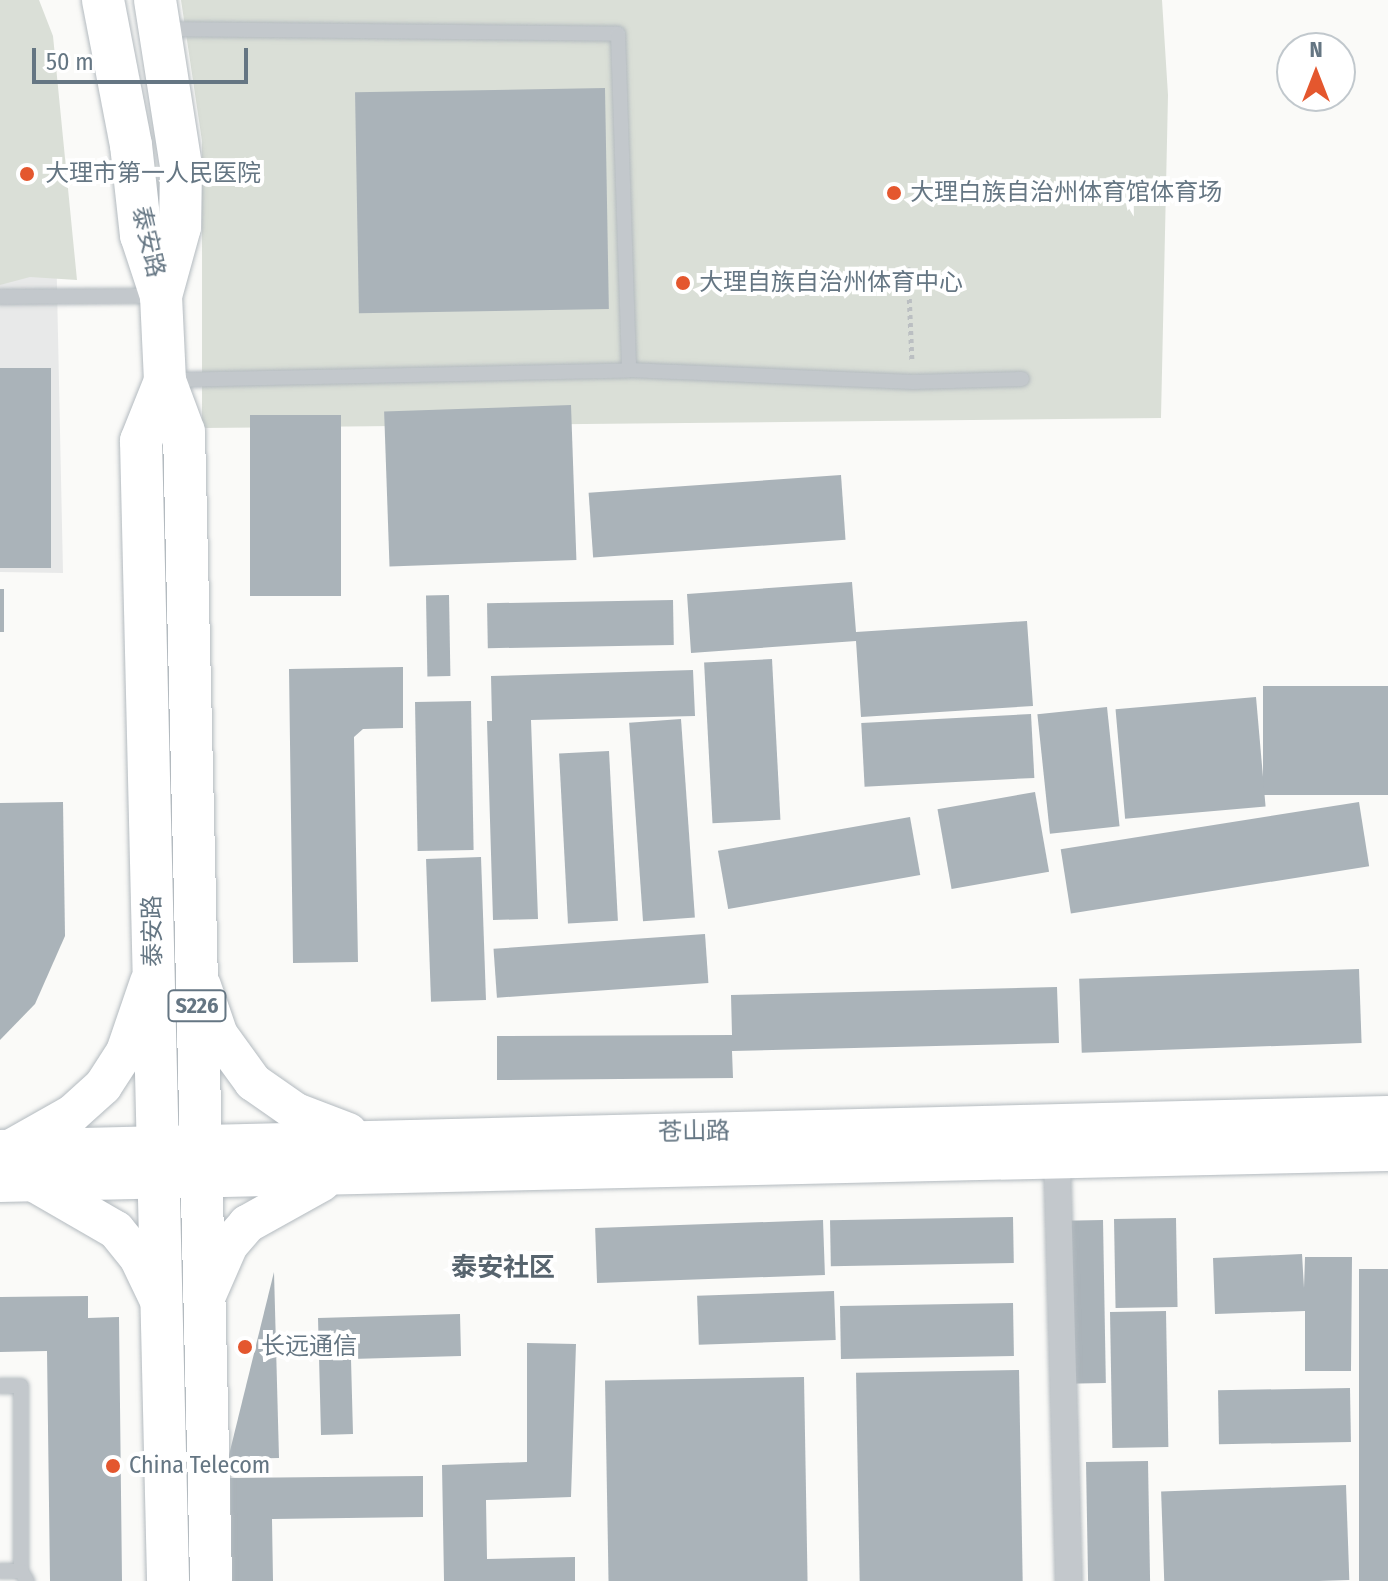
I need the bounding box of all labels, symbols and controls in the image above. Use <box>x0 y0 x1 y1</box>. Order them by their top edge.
scale bar <box>36 32 252 82</box>
north arrow <box>1276 32 1356 112</box>
text: N <box>1309 36 1323 63</box>
text: 50 m <box>46 48 94 76</box>
place label: 大理市第一人民医院 <box>45 160 261 188</box>
marker: 大理市第一人民医院 <box>16 163 38 185</box>
place label: 大理白族自治州体育馆体育场 <box>910 179 1222 207</box>
marker: 大理白族自治州体育馆体育场 <box>885 184 903 202</box>
street label: 泰安路 <box>126 204 170 280</box>
place label: 大理自族自治州体育中心 <box>699 269 963 297</box>
marker: 大理自族自治州体育中心 <box>674 274 692 292</box>
street label: 泰安路 <box>138 895 168 967</box>
road number: S226 <box>167 988 227 1024</box>
street label: 苍山路 <box>658 1117 730 1147</box>
district label: 泰安社区 <box>451 1252 555 1284</box>
place label: 长远通信 <box>261 1333 357 1361</box>
marker: 长远通信 <box>236 1338 254 1356</box>
place label: China Telecom <box>129 1452 270 1480</box>
marker: China Telecom <box>104 1457 122 1475</box>

